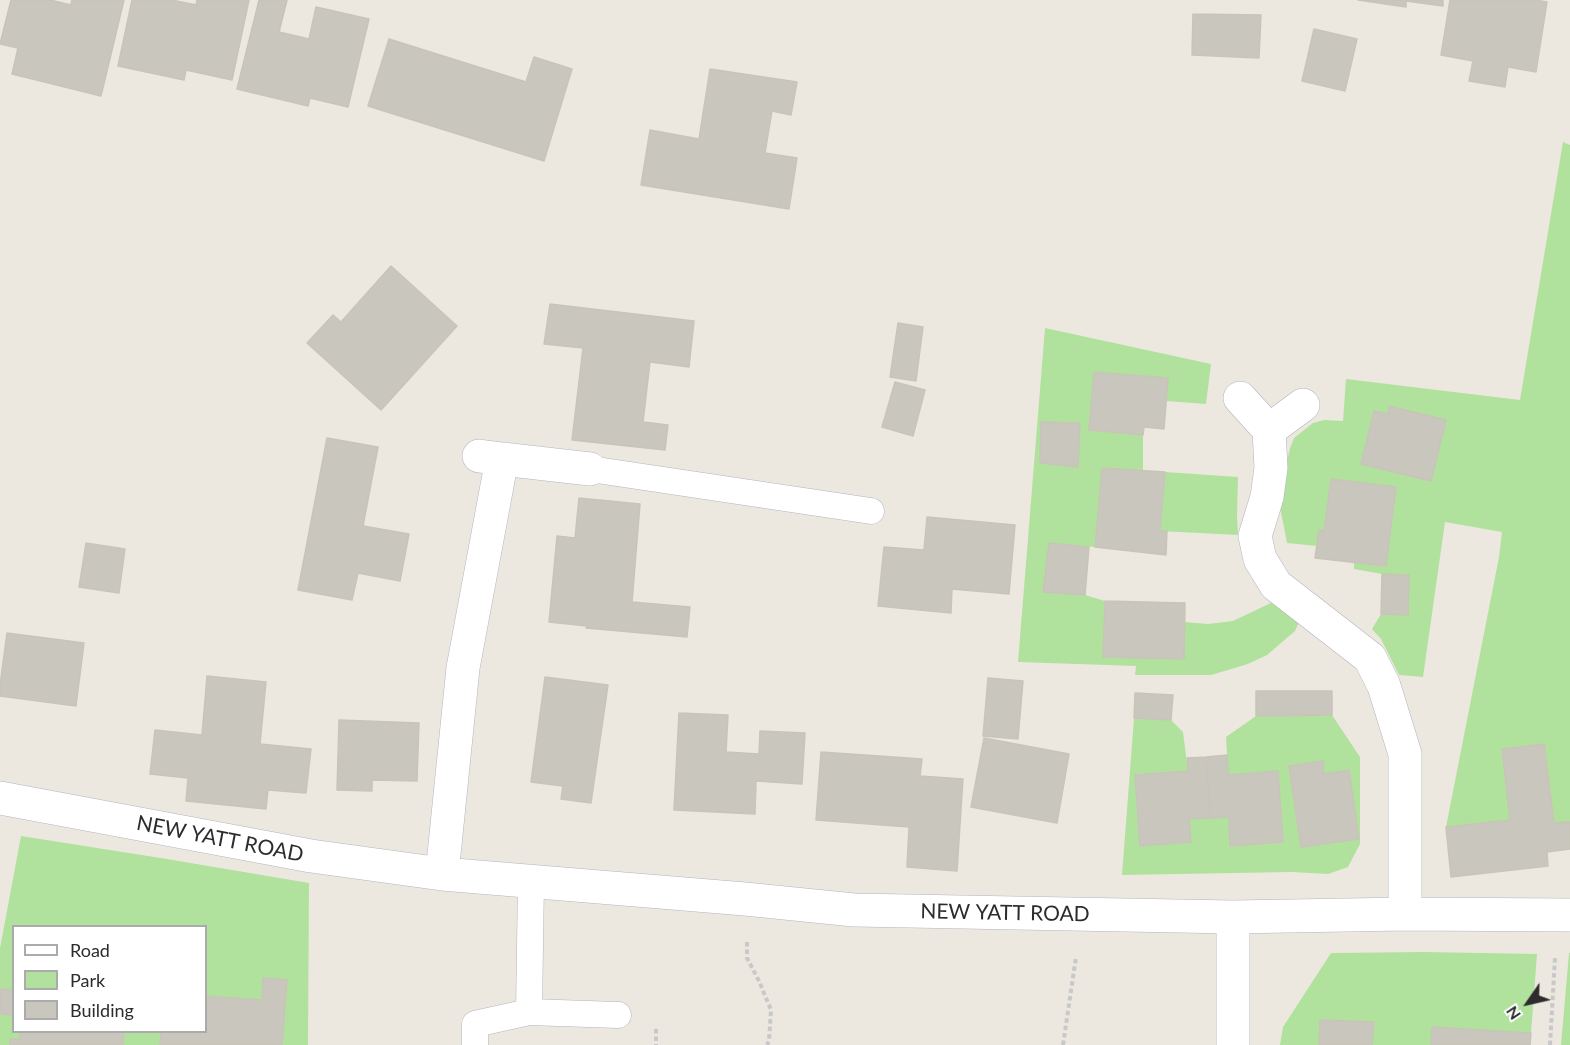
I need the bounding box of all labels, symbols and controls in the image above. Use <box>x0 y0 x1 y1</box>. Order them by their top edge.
street label: NEW YATT ROAD <box>134 810 306 868</box>
street label: NEW YATT ROAD <box>920 899 1090 927</box>
legend <box>12 925 207 1033</box>
text: Road <box>70 939 110 961</box>
text: Park <box>70 969 105 991</box>
north arrow <box>1498 973 1558 1033</box>
text: Building <box>70 999 134 1021</box>
text: N <box>1501 1003 1524 1024</box>

